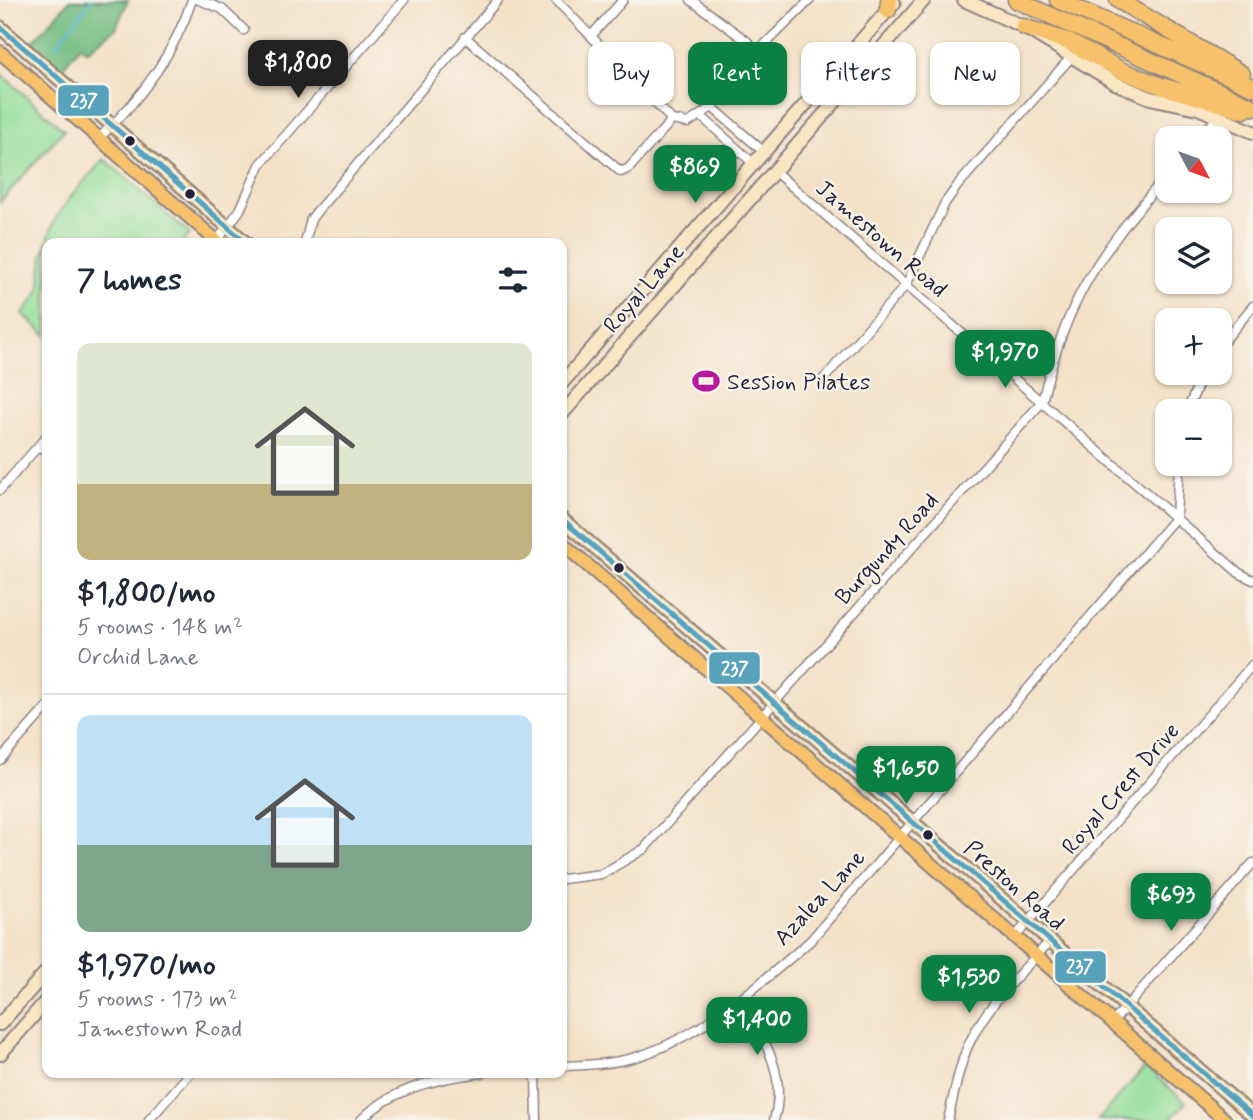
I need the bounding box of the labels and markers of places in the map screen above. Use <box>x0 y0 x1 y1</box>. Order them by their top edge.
pin: $1,800 <box>241 41 355 100</box>
unlabelled marker <box>123 134 137 148</box>
pin: $869 <box>654 146 736 205</box>
unlabelled marker <box>183 187 197 201</box>
pin: $1,970 <box>948 330 1062 390</box>
sports icon: Session Pilates <box>691 366 721 396</box>
place label: Session Pilates <box>727 368 870 398</box>
unlabelled marker <box>612 561 626 575</box>
pin: $1,650 <box>849 746 963 806</box>
unlabelled marker <box>921 828 935 842</box>
pin: $693 <box>1130 874 1212 933</box>
pin: $1,530 <box>912 956 1026 1015</box>
pin: $1,400 <box>700 998 814 1057</box>

